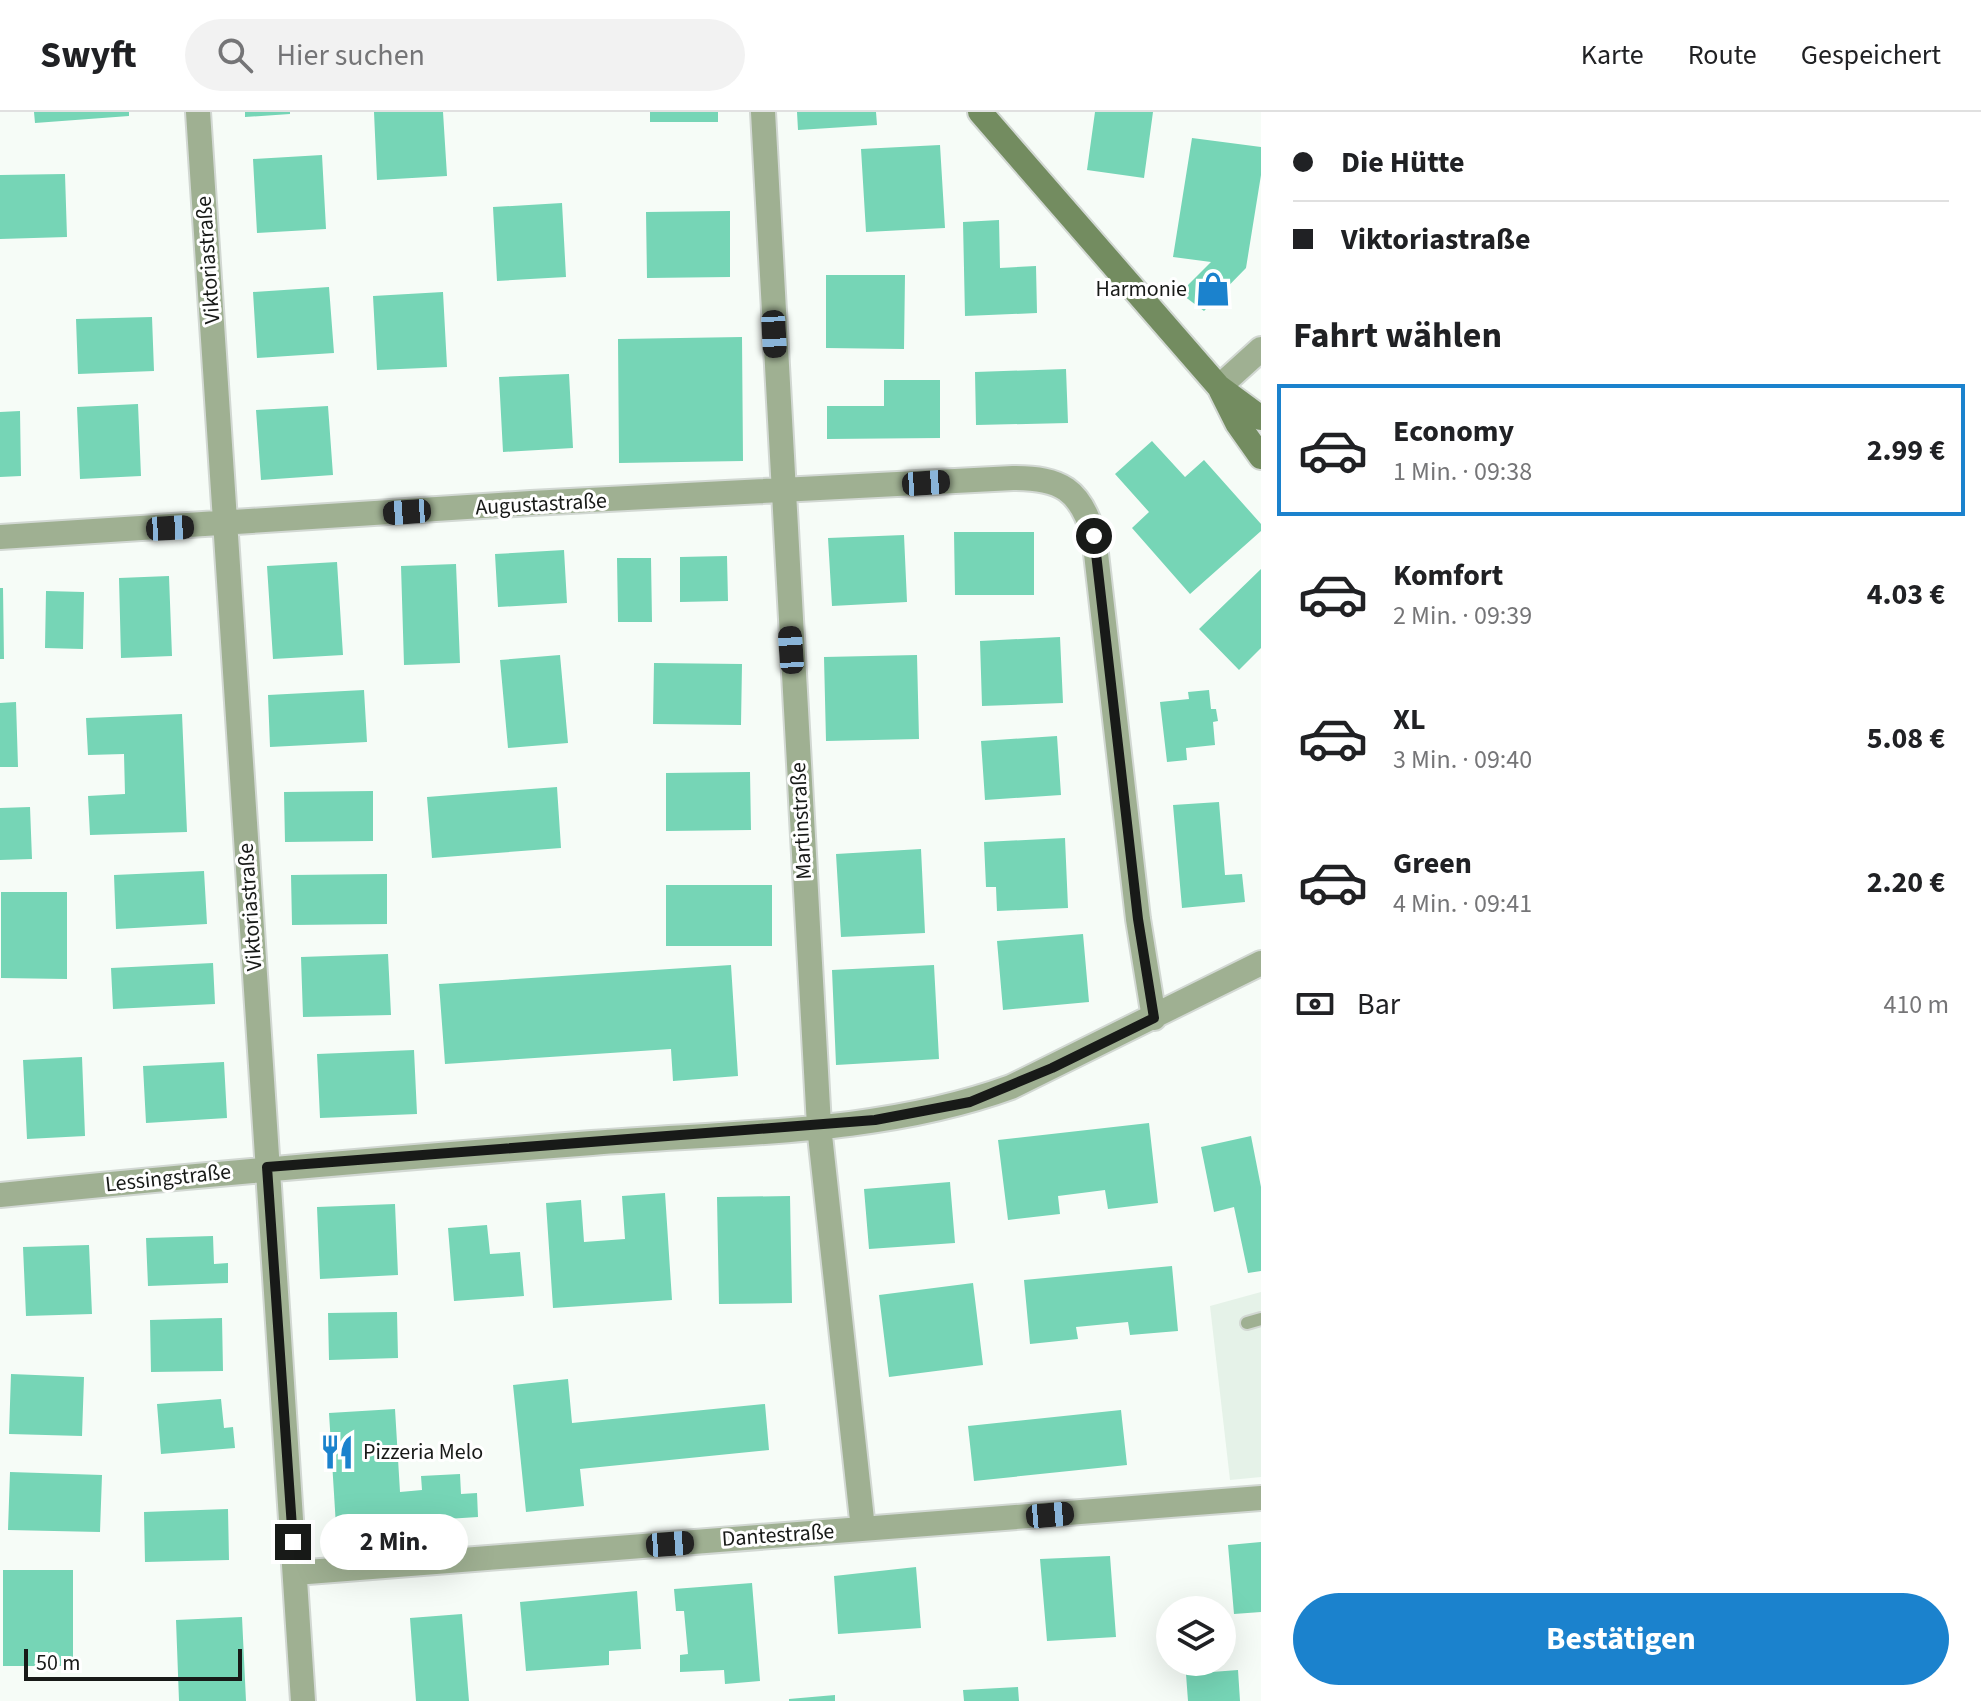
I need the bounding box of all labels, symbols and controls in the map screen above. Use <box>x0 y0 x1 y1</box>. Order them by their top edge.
search box <box>185 19 745 91</box>
text: Swyft <box>40 28 137 82</box>
icon: search <box>213 33 257 77</box>
text: Hier suchen <box>277 34 425 77</box>
text: Karte <box>1581 35 1644 75</box>
text: Route <box>1688 35 1757 75</box>
text: Gespeichert <box>1801 35 1941 75</box>
text: Die Hütte <box>1341 141 1465 184</box>
street label: Viktoriastraße <box>188 195 228 325</box>
text: Viktoriastraße <box>1341 218 1531 261</box>
shop icon: Harmonie <box>1194 270 1232 308</box>
place label: Harmonie <box>1095 273 1187 305</box>
car <box>761 309 787 359</box>
text: Fahrt wählen <box>1293 310 1502 361</box>
text: Economy <box>1393 410 1514 453</box>
icon: car <box>1297 414 1369 486</box>
text: 2.99 € <box>1867 429 1945 472</box>
text: 1 Min. · 09:38 <box>1393 453 1532 490</box>
car <box>901 469 951 497</box>
street label: Augustastraße <box>474 485 608 523</box>
car <box>382 498 432 526</box>
car <box>145 515 195 541</box>
route start <box>1076 518 1112 554</box>
text: Komfort <box>1393 554 1503 597</box>
icon: car <box>1297 558 1369 630</box>
text: 4.03 € <box>1867 573 1945 616</box>
text: 2 Min. · 09:39 <box>1393 597 1532 634</box>
car <box>777 625 805 675</box>
text: XL <box>1393 698 1426 741</box>
icon: car <box>1297 702 1369 774</box>
text: 5.08 € <box>1867 717 1945 760</box>
text: 3 Min. · 09:40 <box>1393 741 1532 778</box>
street label: Martinstraße <box>782 761 820 881</box>
street label: Viktoriastraße <box>230 842 270 972</box>
text: Green <box>1393 842 1472 885</box>
icon: car <box>1297 846 1369 918</box>
text: 2.20 € <box>1867 861 1945 904</box>
text: 4 Min. · 09:41 <box>1393 885 1532 922</box>
icon: cash <box>1293 982 1337 1026</box>
text: Bar <box>1357 983 1400 1026</box>
text: 410 m <box>1883 986 1949 1023</box>
street label: Lessingstraße <box>104 1155 233 1201</box>
restaurant icon: Pizzeria Melo <box>318 1433 356 1471</box>
place label: Pizzeria Melo <box>363 1436 483 1468</box>
car <box>1025 1501 1075 1529</box>
callout: 2 Min. <box>321 1514 469 1570</box>
street label: Dantestraße <box>721 1515 835 1555</box>
text: 2 Min. <box>360 1523 428 1560</box>
route end <box>275 1524 311 1560</box>
car <box>645 1530 695 1558</box>
button: Bestätigen <box>1293 1593 1949 1685</box>
map controls <box>1156 1596 1236 1676</box>
button: layers <box>1156 1596 1236 1676</box>
scale bar <box>24 1645 242 1681</box>
text: 50 m <box>36 1647 81 1679</box>

